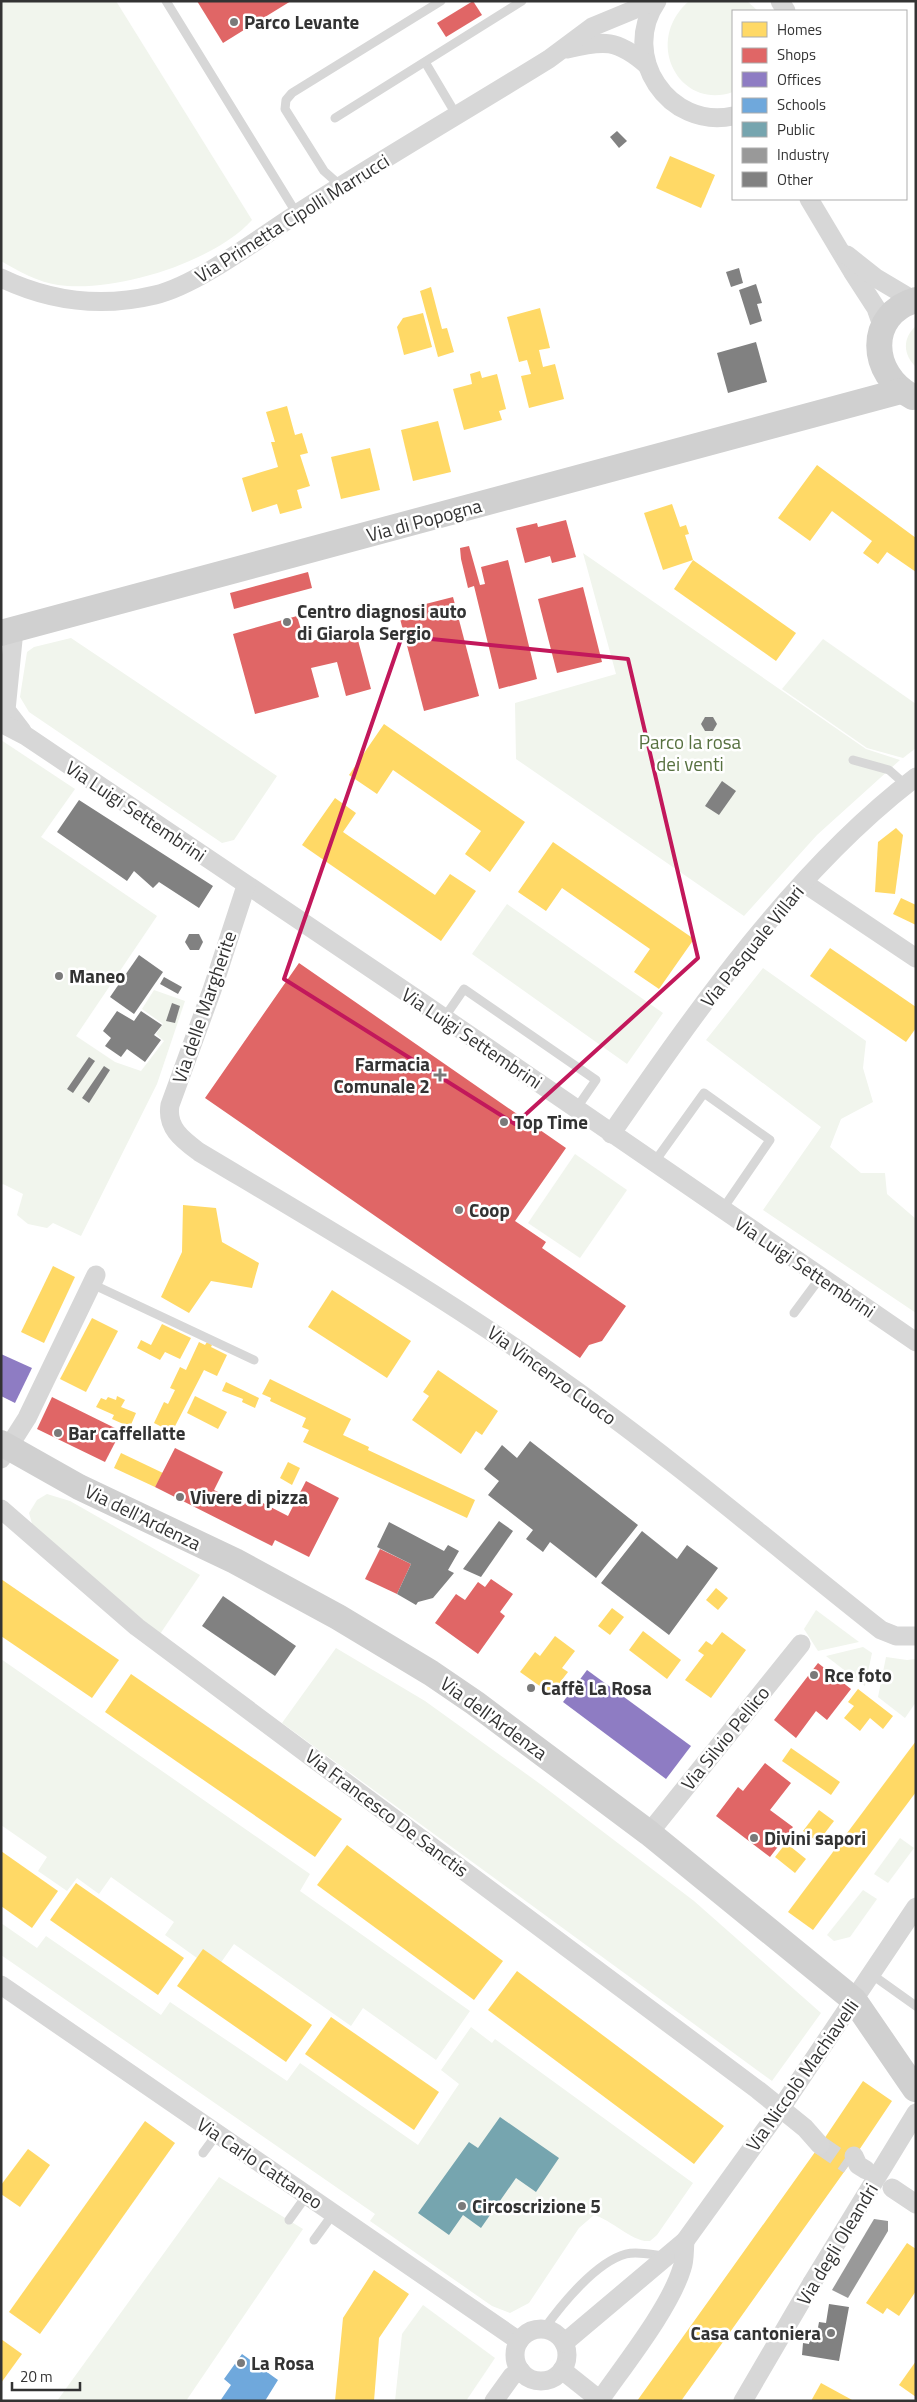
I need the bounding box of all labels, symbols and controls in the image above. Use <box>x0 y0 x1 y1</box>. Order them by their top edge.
place label: Parco Levante <box>244 7 360 36</box>
legend <box>732 10 907 200</box>
marker: Parco Levante <box>228 16 240 28</box>
text: Homes <box>777 18 822 41</box>
text: Shops <box>777 43 816 66</box>
text: Offices <box>777 68 821 91</box>
text: Schools <box>777 93 826 116</box>
text: Public <box>777 118 815 141</box>
text: Industry <box>777 143 829 166</box>
street label: Via Primetta Cipolli Marrucci <box>189 146 395 289</box>
text: Other <box>777 168 813 191</box>
street label: Via di Popogna <box>363 490 485 549</box>
place label: Centro diagnosi auto di Giarola Sergio <box>297 596 467 647</box>
marker: Centro diagnosi auto di Giarola Sergio <box>281 616 293 628</box>
park label: Parco la rosa dei venti <box>639 727 742 778</box>
street label: Via Luigi Settembrini <box>60 753 212 868</box>
street label: Via Pasquale Villari <box>693 878 810 1013</box>
street label: Via delle Margherite <box>164 927 243 1087</box>
place label: Maneo <box>69 961 125 990</box>
marker: Maneo <box>53 970 65 982</box>
street label: Via Luigi Settembrini <box>396 980 548 1095</box>
place label: Farmacia Comunale 2 <box>333 1049 430 1100</box>
marker: Farmacia Comunale 2 <box>434 1069 446 1081</box>
place label: Top Time <box>514 1107 588 1136</box>
marker: Top Time <box>498 1116 510 1128</box>
place label: Coop <box>469 1195 510 1224</box>
marker: Coop <box>453 1204 465 1216</box>
street label: Via Luigi Settembrini <box>729 1209 881 1324</box>
street label: Via Vincenzo Cuoco <box>482 1318 623 1431</box>
place label: Bar caffellatte <box>68 1418 186 1447</box>
marker: Bar caffellatte <box>52 1427 64 1439</box>
street label: Via dell'Ardenza <box>80 1476 207 1557</box>
place label: Vivere di pizza <box>190 1482 308 1511</box>
marker: Vivere di pizza <box>174 1491 186 1503</box>
place label: Rce foto <box>824 1660 892 1689</box>
street label: Via dell'Ardenza <box>435 1669 554 1767</box>
marker: Rce foto <box>808 1669 820 1681</box>
place label: Caffè La Rosa <box>541 1673 652 1702</box>
street label: Via Silvio Pellico <box>673 1679 776 1796</box>
marker: Caffè La Rosa <box>525 1682 537 1694</box>
street label: Via Francesco De Sanctis <box>300 1742 475 1884</box>
place label: Divini sapori <box>764 1823 866 1852</box>
marker: Divini sapori <box>748 1832 760 1844</box>
street label: Via Niccolò Machiavelli <box>738 1993 865 2157</box>
street label: Via Carlo Cattaneo <box>191 2110 329 2216</box>
street label: Via degli Oleandri <box>789 2177 885 2310</box>
place label: Circoscrizione 5 <box>472 2191 601 2220</box>
marker: Circoscrizione 5 <box>456 2200 468 2212</box>
place label: Casa cantoniera <box>691 2318 821 2347</box>
marker: Casa cantoniera <box>825 2327 837 2339</box>
place label: La Rosa <box>251 2348 315 2377</box>
marker: La Rosa <box>235 2357 247 2369</box>
scale bar <box>12 2360 80 2392</box>
text: 20 m <box>20 2365 53 2388</box>

